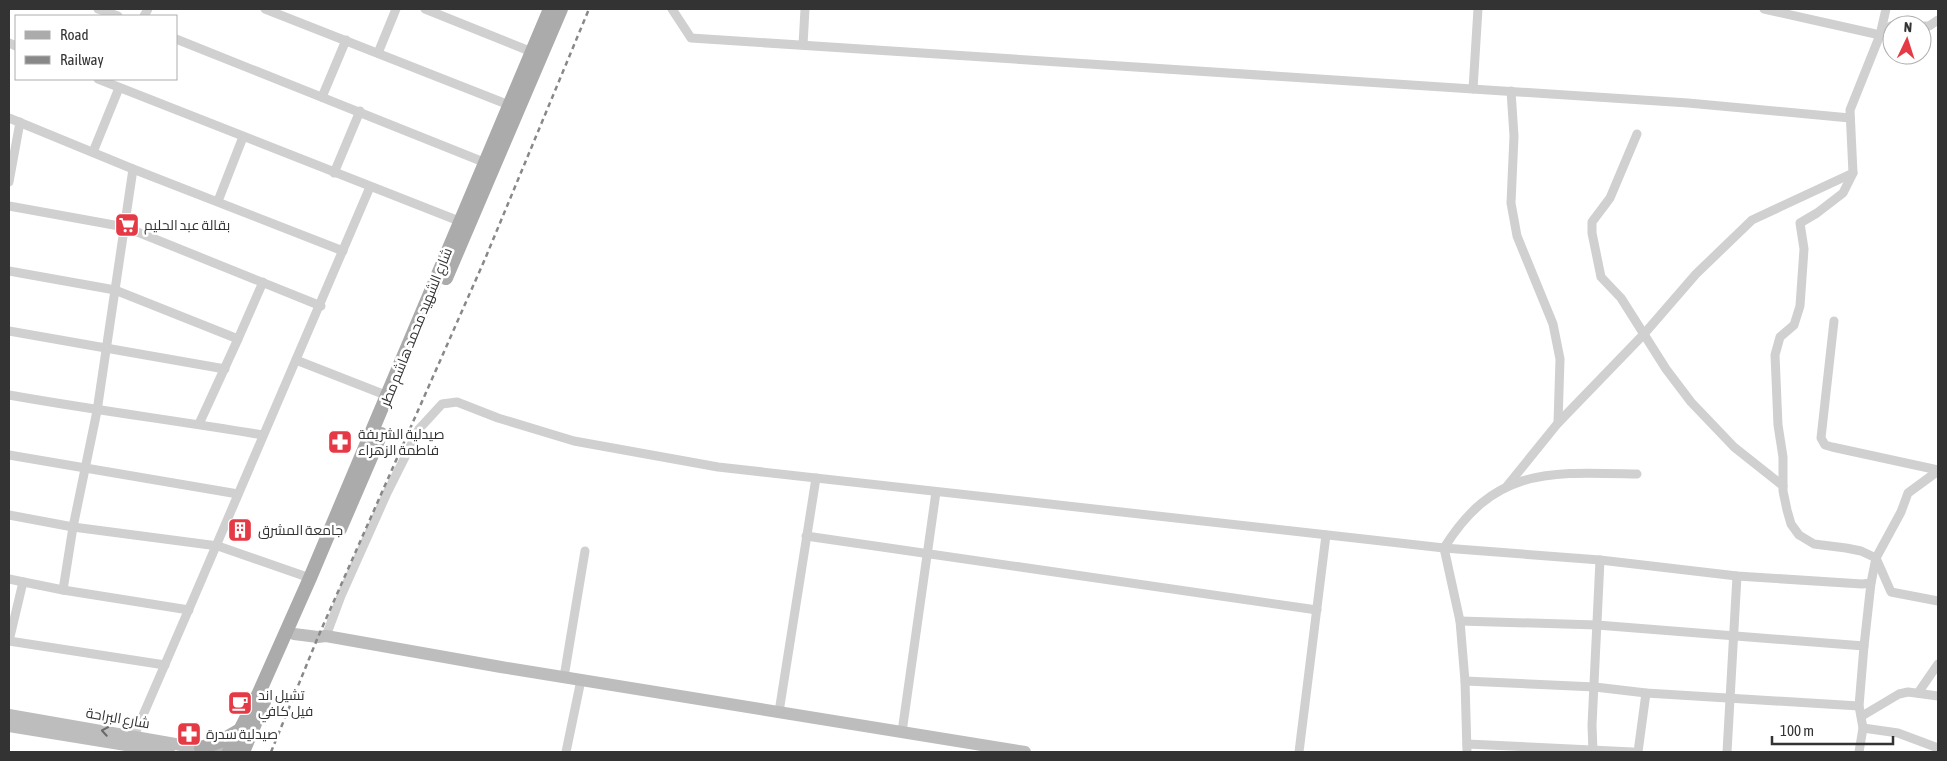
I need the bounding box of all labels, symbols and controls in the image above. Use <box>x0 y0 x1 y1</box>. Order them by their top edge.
legend <box>15 15 178 80</box>
north arrow <box>1882 15 1932 65</box>
text: N <box>1903 19 1913 35</box>
text: Road <box>60 26 89 43</box>
text: Railway <box>60 51 104 68</box>
supermarket icon: بقالة عبد الحليم <box>114 212 140 238</box>
place label: بقالة عبد الحليم <box>144 217 230 235</box>
street label: شارع الشهيد محمد هاشم مطر <box>376 245 457 410</box>
place label: صيدلية الشريفة فاطمة الزهراء <box>358 426 445 458</box>
pharmacy icon: صيدلية الشريفة فاطمة الزهراء <box>327 429 353 455</box>
building icon: جامعة المشرق <box>227 517 253 543</box>
place label: جامعة المشرق <box>258 522 343 539</box>
place label: تشيل اند فيل كافي <box>258 687 313 723</box>
cafe icon: تشيل اند فيل كافي <box>227 690 253 716</box>
street label: شارع البراحة <box>85 705 151 732</box>
scale bar <box>1772 714 1893 746</box>
pharmacy icon: صيدلية سدرة <box>176 721 202 747</box>
text: 100 m <box>1780 722 1814 739</box>
place label: صيدلية سدرة <box>206 726 278 742</box>
one-way arrow <box>100 727 109 737</box>

